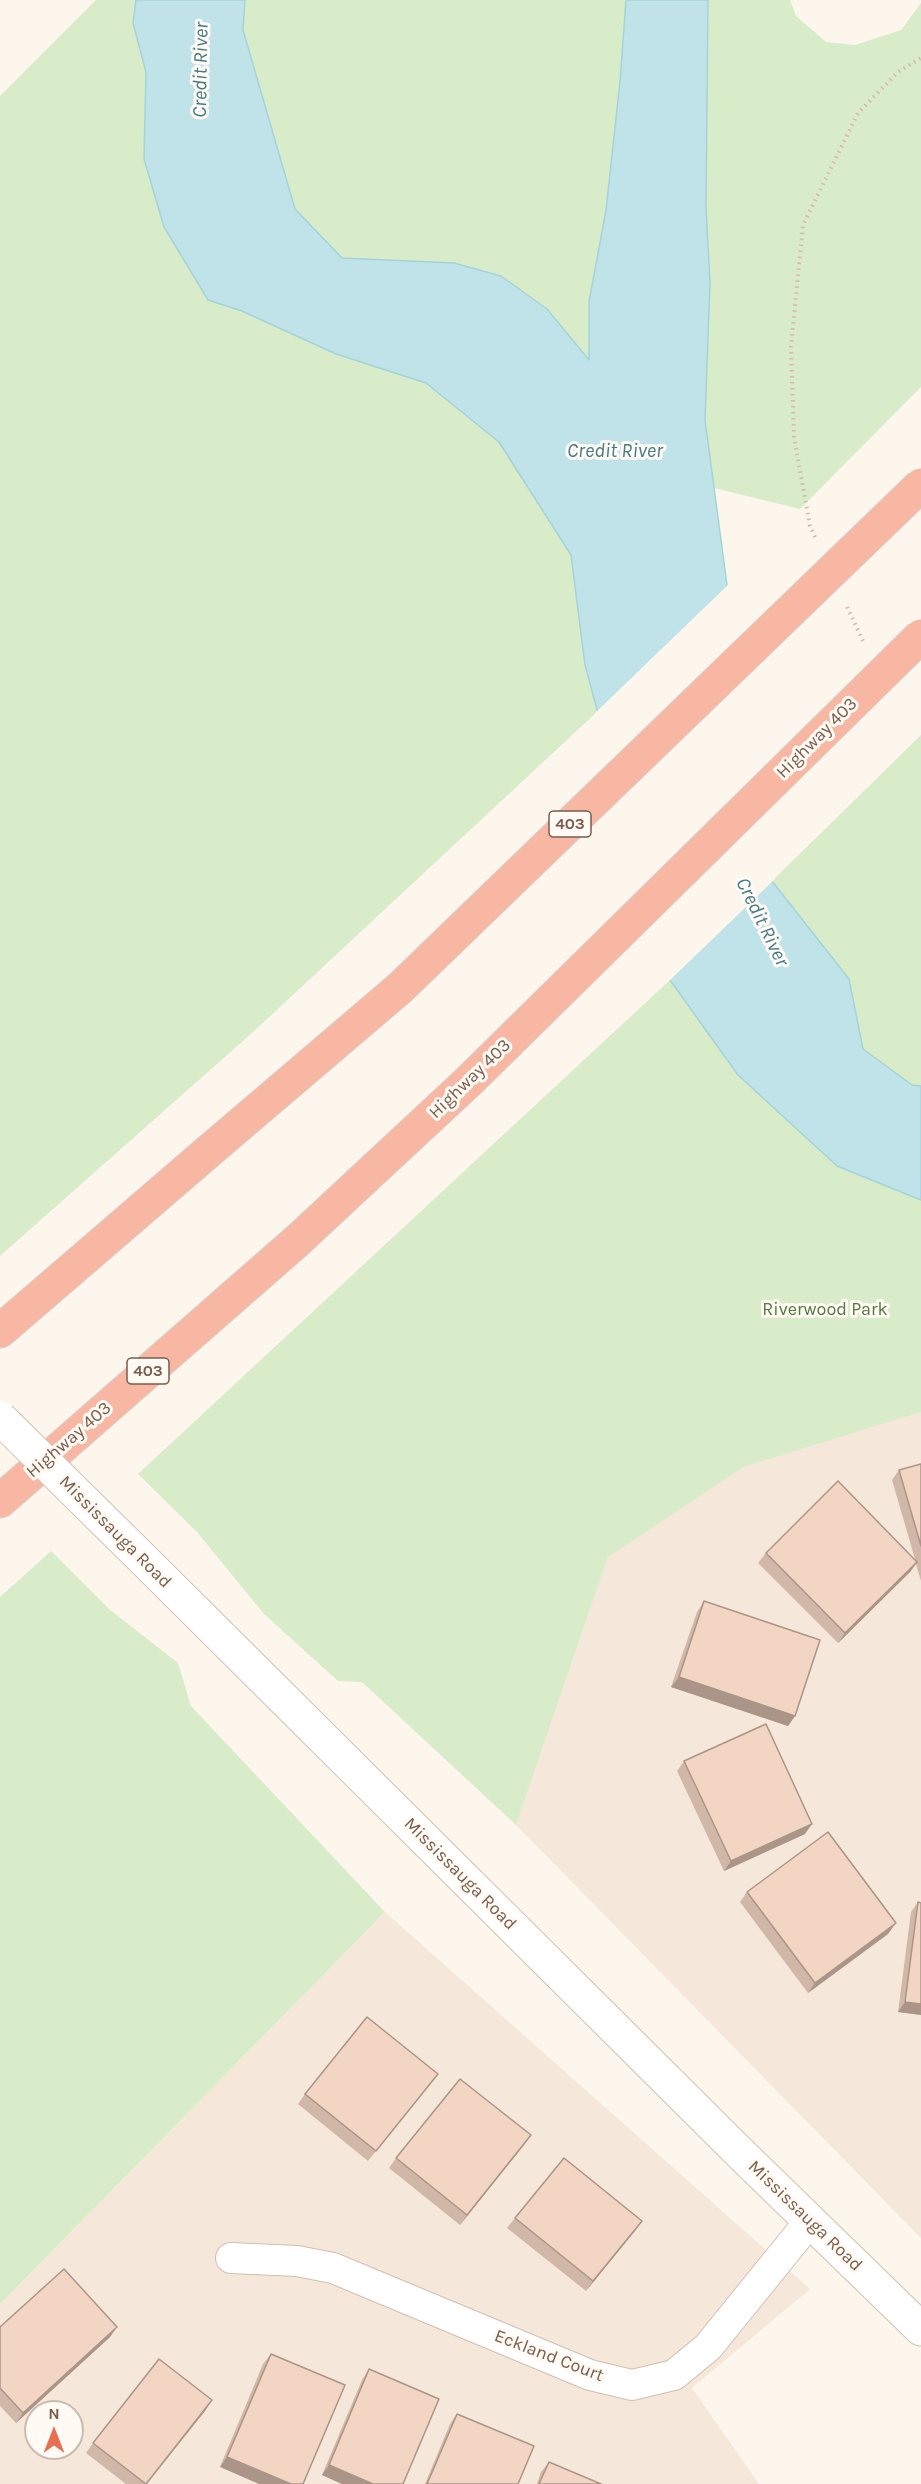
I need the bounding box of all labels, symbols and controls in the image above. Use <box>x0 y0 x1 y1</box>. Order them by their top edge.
water label: Credit River <box>188 22 214 118</box>
water label: Credit River <box>567 439 663 463</box>
street label: Highway 403 <box>772 693 862 783</box>
road number: 403 <box>549 811 591 837</box>
water label: Credit River <box>730 874 794 970</box>
street label: Highway 403 <box>425 1035 515 1123</box>
park label: Riverwood Park <box>762 1299 888 1321</box>
road number: 403 <box>127 1358 169 1384</box>
street label: Highway 403 <box>22 1397 116 1483</box>
street label: Mississauga Road <box>54 1471 176 1593</box>
street label: Mississauga Road <box>399 1813 521 1935</box>
street label: Mississauga Road <box>743 2156 867 2276</box>
street label: Eckland Court <box>491 2325 607 2387</box>
north arrow <box>24 2400 84 2460</box>
text: N <box>48 2404 60 2423</box>

